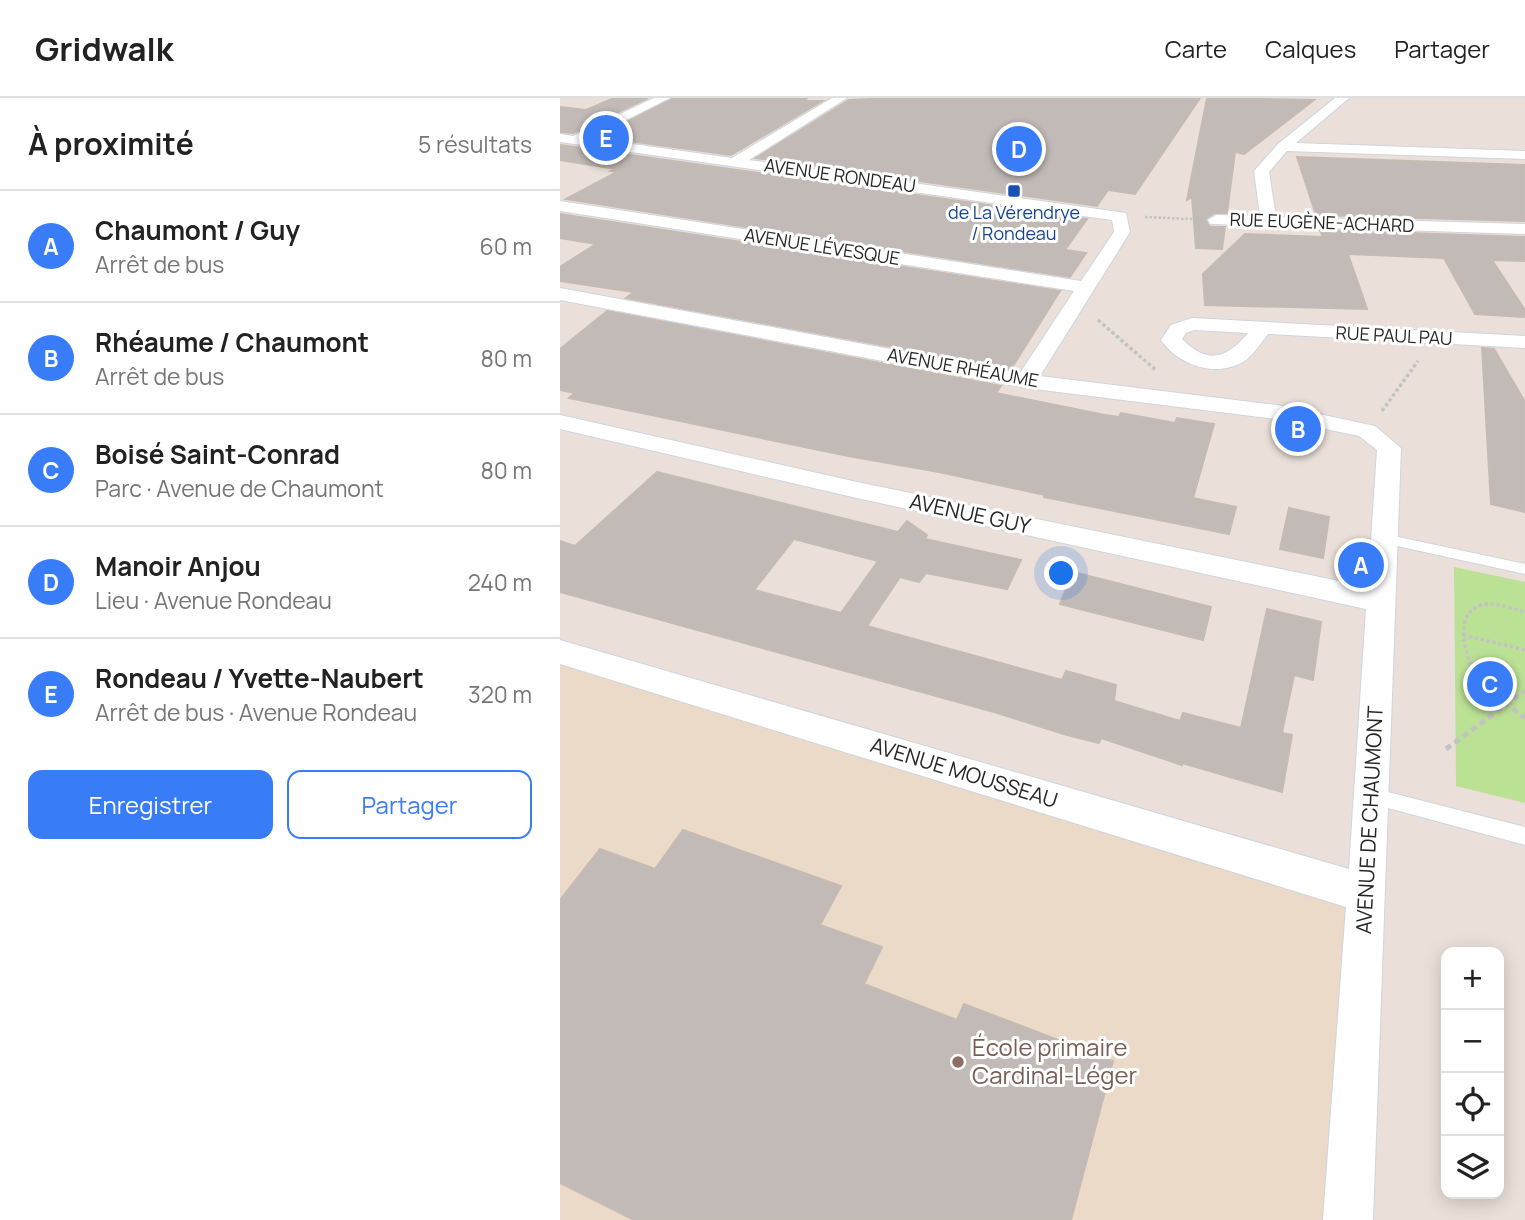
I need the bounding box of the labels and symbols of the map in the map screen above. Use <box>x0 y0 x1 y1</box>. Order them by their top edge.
pin: E <box>583 112 629 164</box>
pin: D <box>996 123 1042 175</box>
street label: AVENUE RONDEAU <box>763 152 917 198</box>
marker: de La Vérendrye / Rondeau <box>1006 183 1022 199</box>
place label: de La Vérendrye / Rondeau <box>948 200 1080 245</box>
street label: RUE EUGÈNE-ACHARD <box>1229 207 1415 237</box>
street label: AVENUE LÉVESQUE <box>743 222 902 270</box>
street label: RUE PAUL PAU <box>1335 320 1453 350</box>
street label: AVENUE RHÉAUME <box>886 342 1041 392</box>
pin: B <box>1275 403 1321 455</box>
street label: AVENUE GUY <box>907 487 1034 540</box>
pin: A <box>1338 539 1384 591</box>
your location <box>1044 556 1078 590</box>
pin: C <box>1467 658 1513 710</box>
street label: AVENUE DE CHAUMONT <box>1349 705 1389 935</box>
street label: AVENUE MOUSSEAU <box>867 730 1061 814</box>
place label: École primaire Cardinal-Léger <box>972 1030 1138 1091</box>
marker: École primaire Cardinal-Léger <box>950 1054 966 1070</box>

